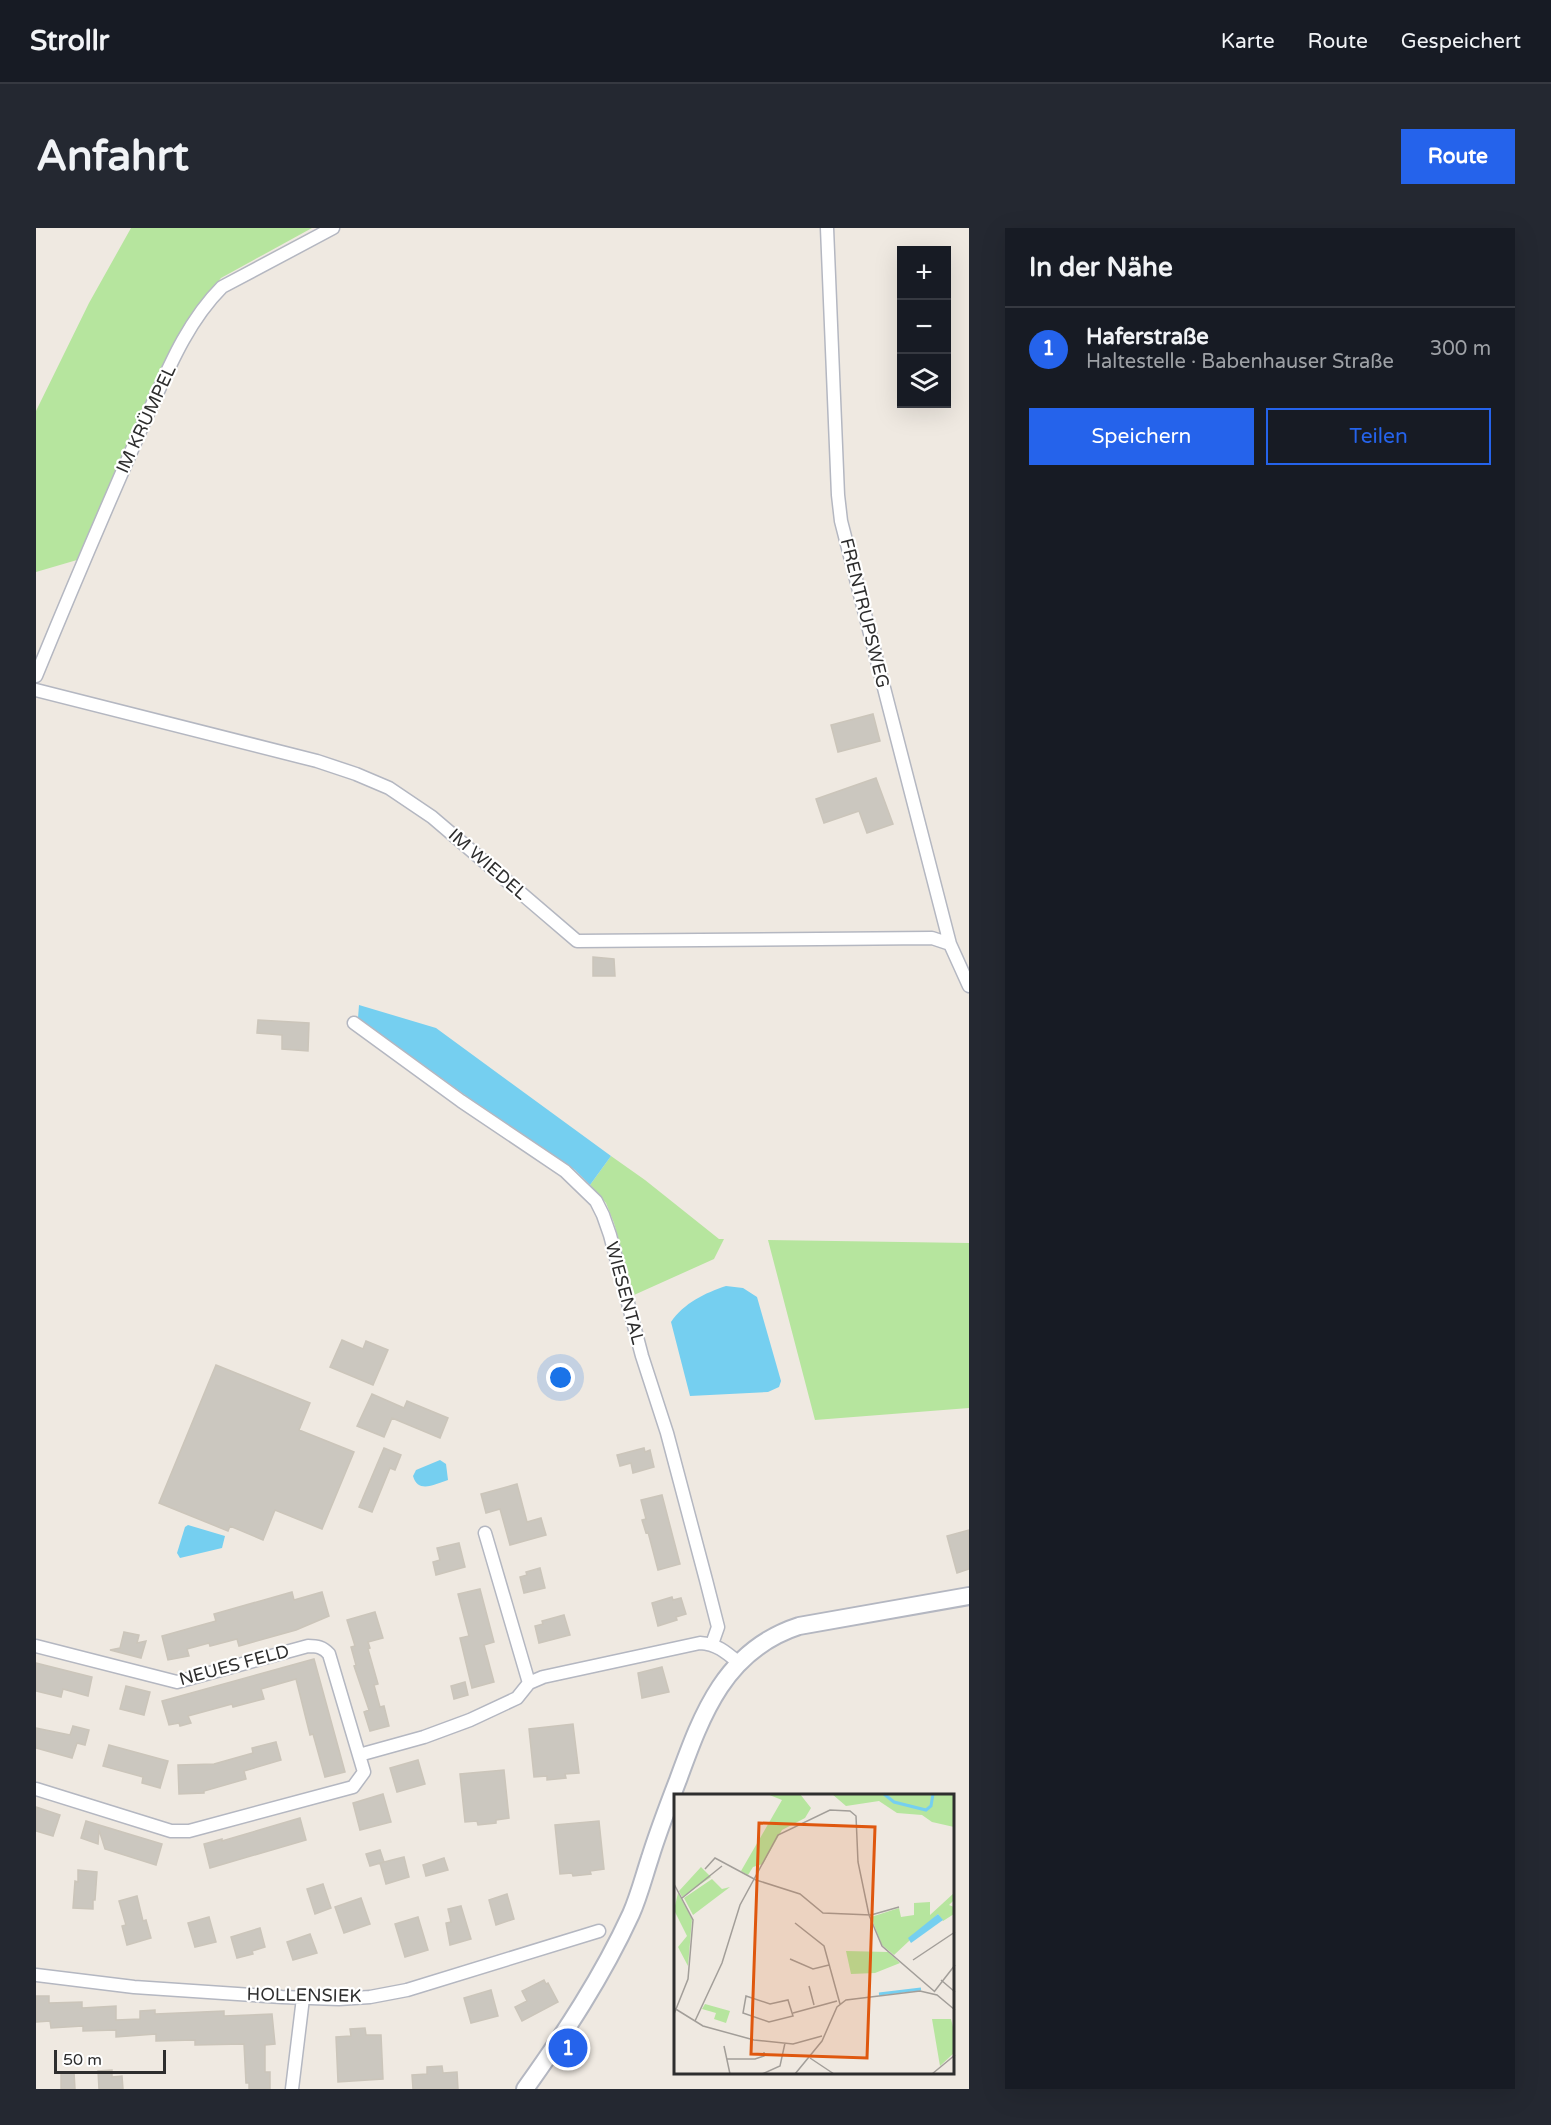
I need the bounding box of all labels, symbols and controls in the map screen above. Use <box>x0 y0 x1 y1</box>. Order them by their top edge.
text: Strollr <box>30 24 109 58</box>
text: Karte <box>1221 29 1275 54</box>
text: Route <box>1308 29 1368 54</box>
text: Gespeichert <box>1401 29 1521 54</box>
button: Route <box>1401 129 1515 184</box>
text: Anfahrt <box>36 131 189 182</box>
map controls <box>897 246 951 408</box>
button: + <box>897 246 951 300</box>
text: In der Nähe <box>1029 252 1173 283</box>
button: − <box>897 300 951 354</box>
text: Haferstraße <box>1086 324 1209 350</box>
text: 1 <box>1042 337 1055 361</box>
text: 300 m <box>1430 337 1491 361</box>
text: Haltestelle · Babenhauser Straße <box>1086 350 1394 374</box>
button: layers <box>897 354 951 408</box>
street label: IM KRÜMPEL <box>111 361 181 477</box>
button: Speichern <box>1029 408 1254 465</box>
button: Teilen <box>1266 408 1491 465</box>
street label: FRENTRUPSWEG <box>836 536 894 690</box>
street label: IM WIEDEL <box>444 824 532 905</box>
street label: WIESENTAL <box>601 1239 649 1347</box>
your location <box>546 1363 575 1392</box>
street label: NEUES FELD <box>177 1640 291 1690</box>
inset map <box>674 1794 954 2074</box>
street label: HOLLENSIEK <box>246 1983 362 2007</box>
pin: 1 <box>548 2026 588 2070</box>
scale bar <box>54 2047 166 2074</box>
text: 50 m <box>63 2050 102 2070</box>

